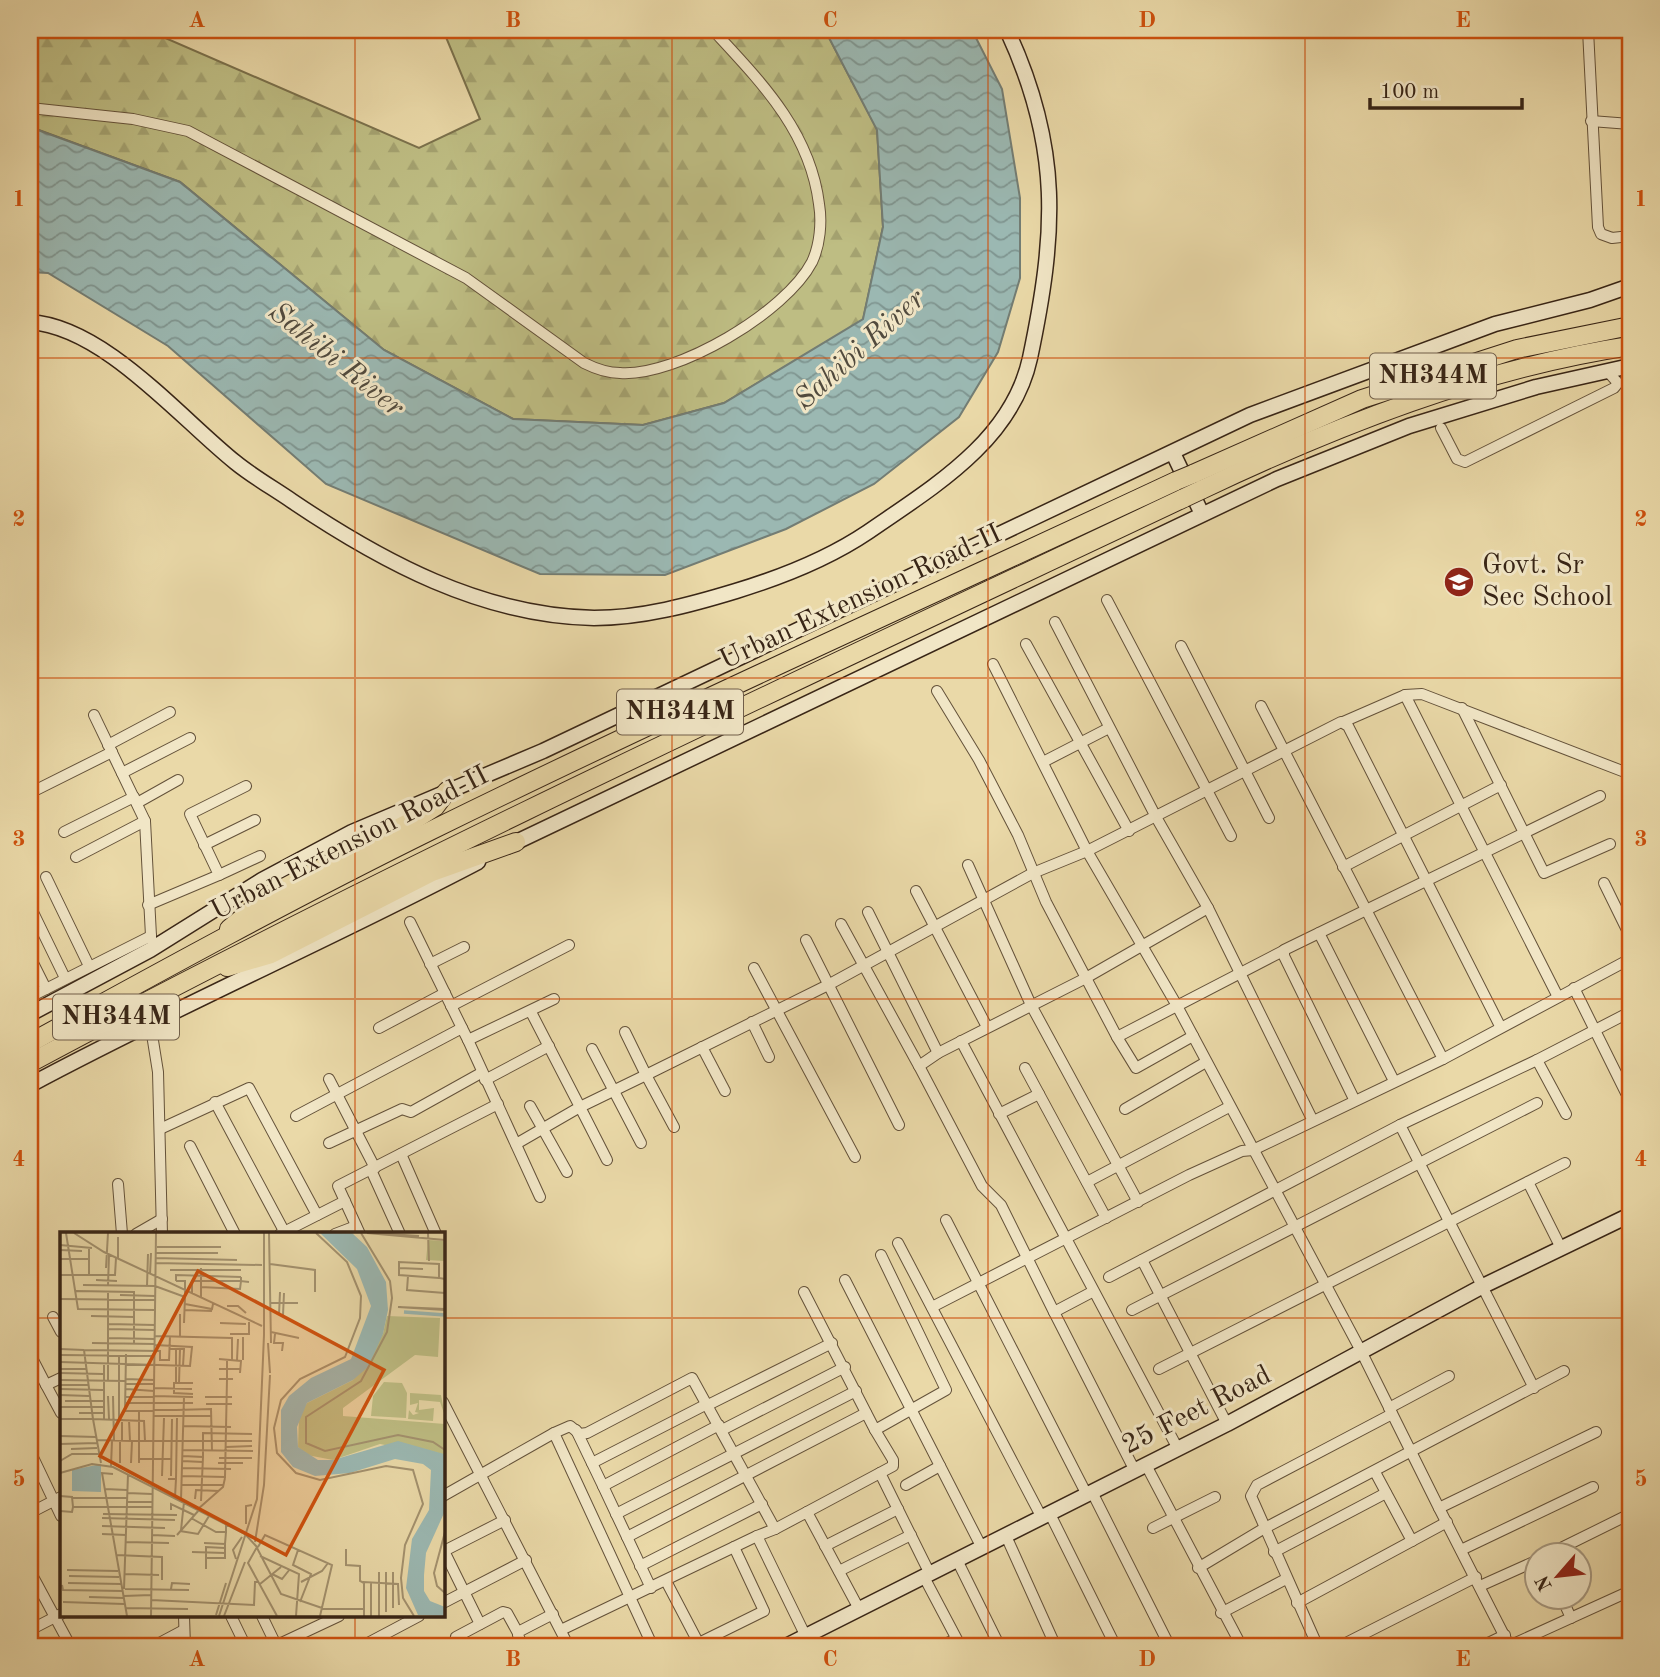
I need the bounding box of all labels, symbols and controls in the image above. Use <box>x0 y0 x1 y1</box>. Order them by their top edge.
text: A <box>188 9 206 32</box>
text: B <box>505 9 521 32</box>
text: C <box>822 9 838 32</box>
text: D <box>1138 9 1156 32</box>
text: E <box>1455 9 1471 32</box>
scale bar <box>1370 66 1522 110</box>
text: 100 m <box>1380 82 1439 103</box>
text: 1 <box>12 188 26 211</box>
text: 1 <box>1634 188 1648 211</box>
water label: Sahibi River <box>789 283 932 416</box>
water label: Sahibi River <box>263 297 410 424</box>
road number: NH344M <box>1370 354 1496 398</box>
text: 2 <box>12 508 26 531</box>
text: 2 <box>1634 508 1648 531</box>
street label: Urban Extension Road-II <box>716 520 1006 676</box>
place label: Govt. Sr Sec School <box>1482 552 1612 612</box>
school or university icon: Govt. Sr Sec School <box>1442 565 1476 599</box>
road number: NH344M <box>617 690 743 734</box>
street label: Urban Extension Road-II <box>207 762 493 926</box>
text: 3 <box>12 828 26 851</box>
text: 3 <box>1634 828 1648 851</box>
road number: NH344M <box>53 994 179 1040</box>
text: 4 <box>12 1148 26 1171</box>
text: 4 <box>1634 1148 1648 1171</box>
inset map <box>60 1232 444 1618</box>
street label: 25 Feet Road <box>1118 1362 1276 1460</box>
text: 5 <box>12 1468 26 1491</box>
text: 5 <box>1634 1468 1648 1491</box>
north arrow <box>1524 1540 1594 1610</box>
text: N <box>1533 1572 1557 1594</box>
text: A <box>188 1648 206 1671</box>
text: B <box>505 1648 521 1671</box>
text: C <box>822 1648 838 1671</box>
text: D <box>1138 1648 1156 1671</box>
text: E <box>1455 1648 1471 1671</box>

